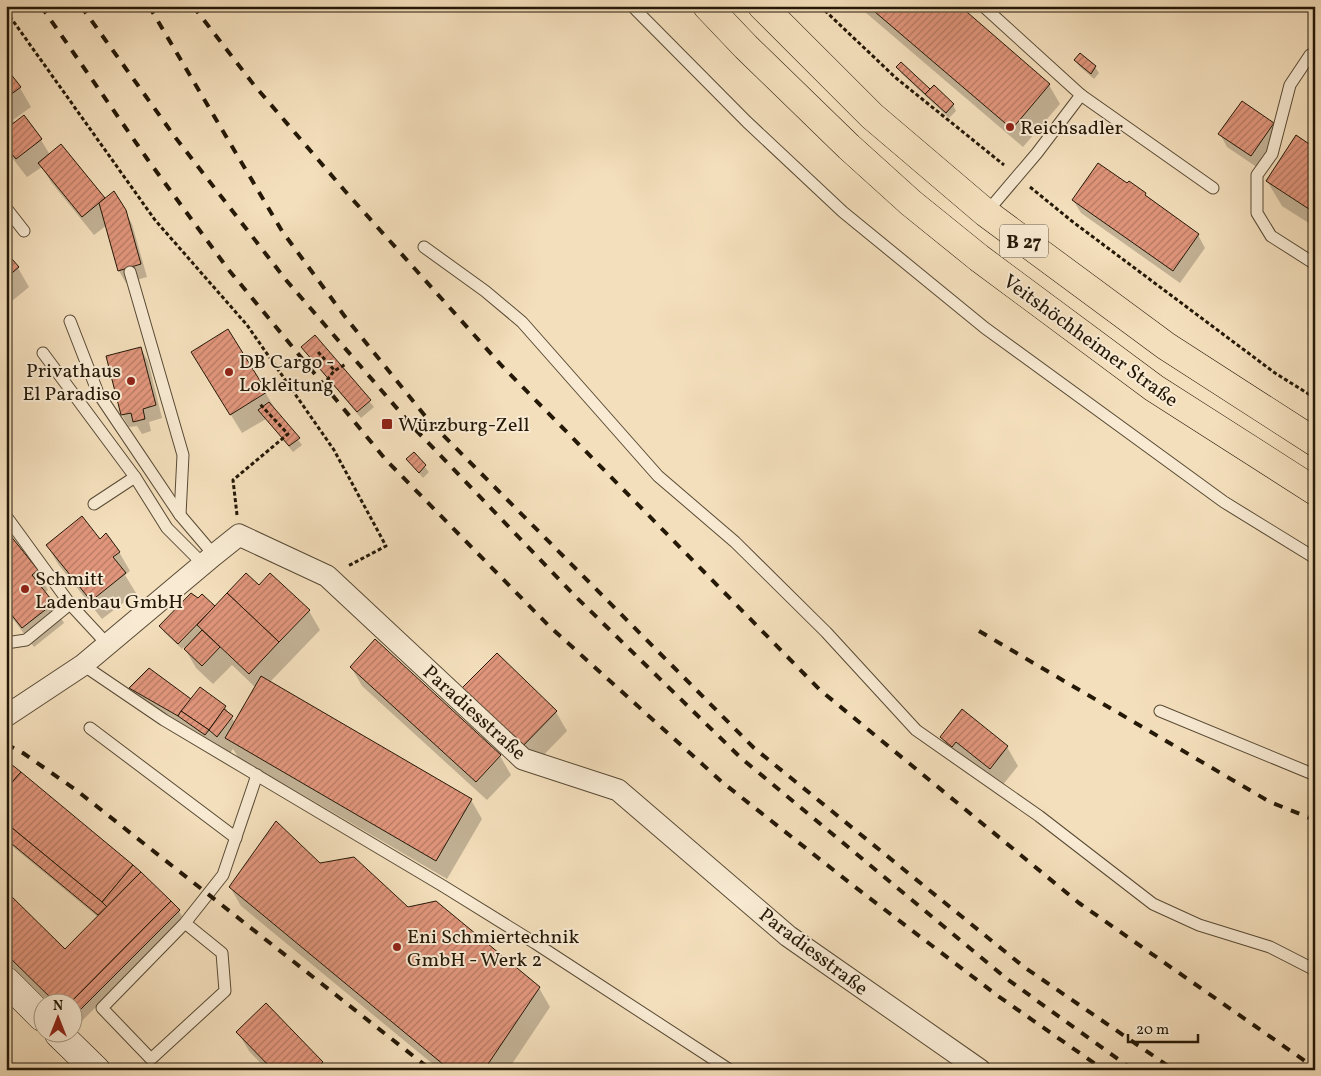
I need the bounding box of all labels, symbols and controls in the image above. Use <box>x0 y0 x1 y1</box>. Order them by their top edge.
place label: Reichsadler <box>1020 115 1123 143</box>
marker: Reichsadler <box>1004 121 1016 133</box>
road number: B 27 <box>1000 225 1048 258</box>
street label: Veitshöchheimer Straße <box>996 268 1183 415</box>
place label: DB Cargo - Lokleitung <box>239 349 334 400</box>
place label: Privathaus El Paradiso <box>23 358 121 409</box>
marker: DB Cargo - Lokleitung <box>223 366 235 378</box>
marker: Privathaus El Paradiso <box>125 375 137 387</box>
place label: Würzburg-Zell <box>398 412 529 440</box>
marker: Würzburg-Zell <box>380 417 394 431</box>
place label: Schmitt Ladenbau GmbH <box>35 566 183 617</box>
marker: Schmitt Ladenbau GmbH <box>19 583 31 595</box>
street label: Paradiesstraße <box>416 659 532 768</box>
street label: Paradiesstraße <box>752 902 873 1003</box>
place label: Eni Schmiertechnik GmbH - Werk 2 <box>407 924 580 975</box>
marker: Eni Schmiertechnik GmbH - Werk 2 <box>391 941 403 953</box>
north arrow <box>32 994 82 1044</box>
text: N <box>53 997 63 1016</box>
scale bar <box>1128 1011 1198 1043</box>
text: 20 m <box>1136 1020 1169 1041</box>

